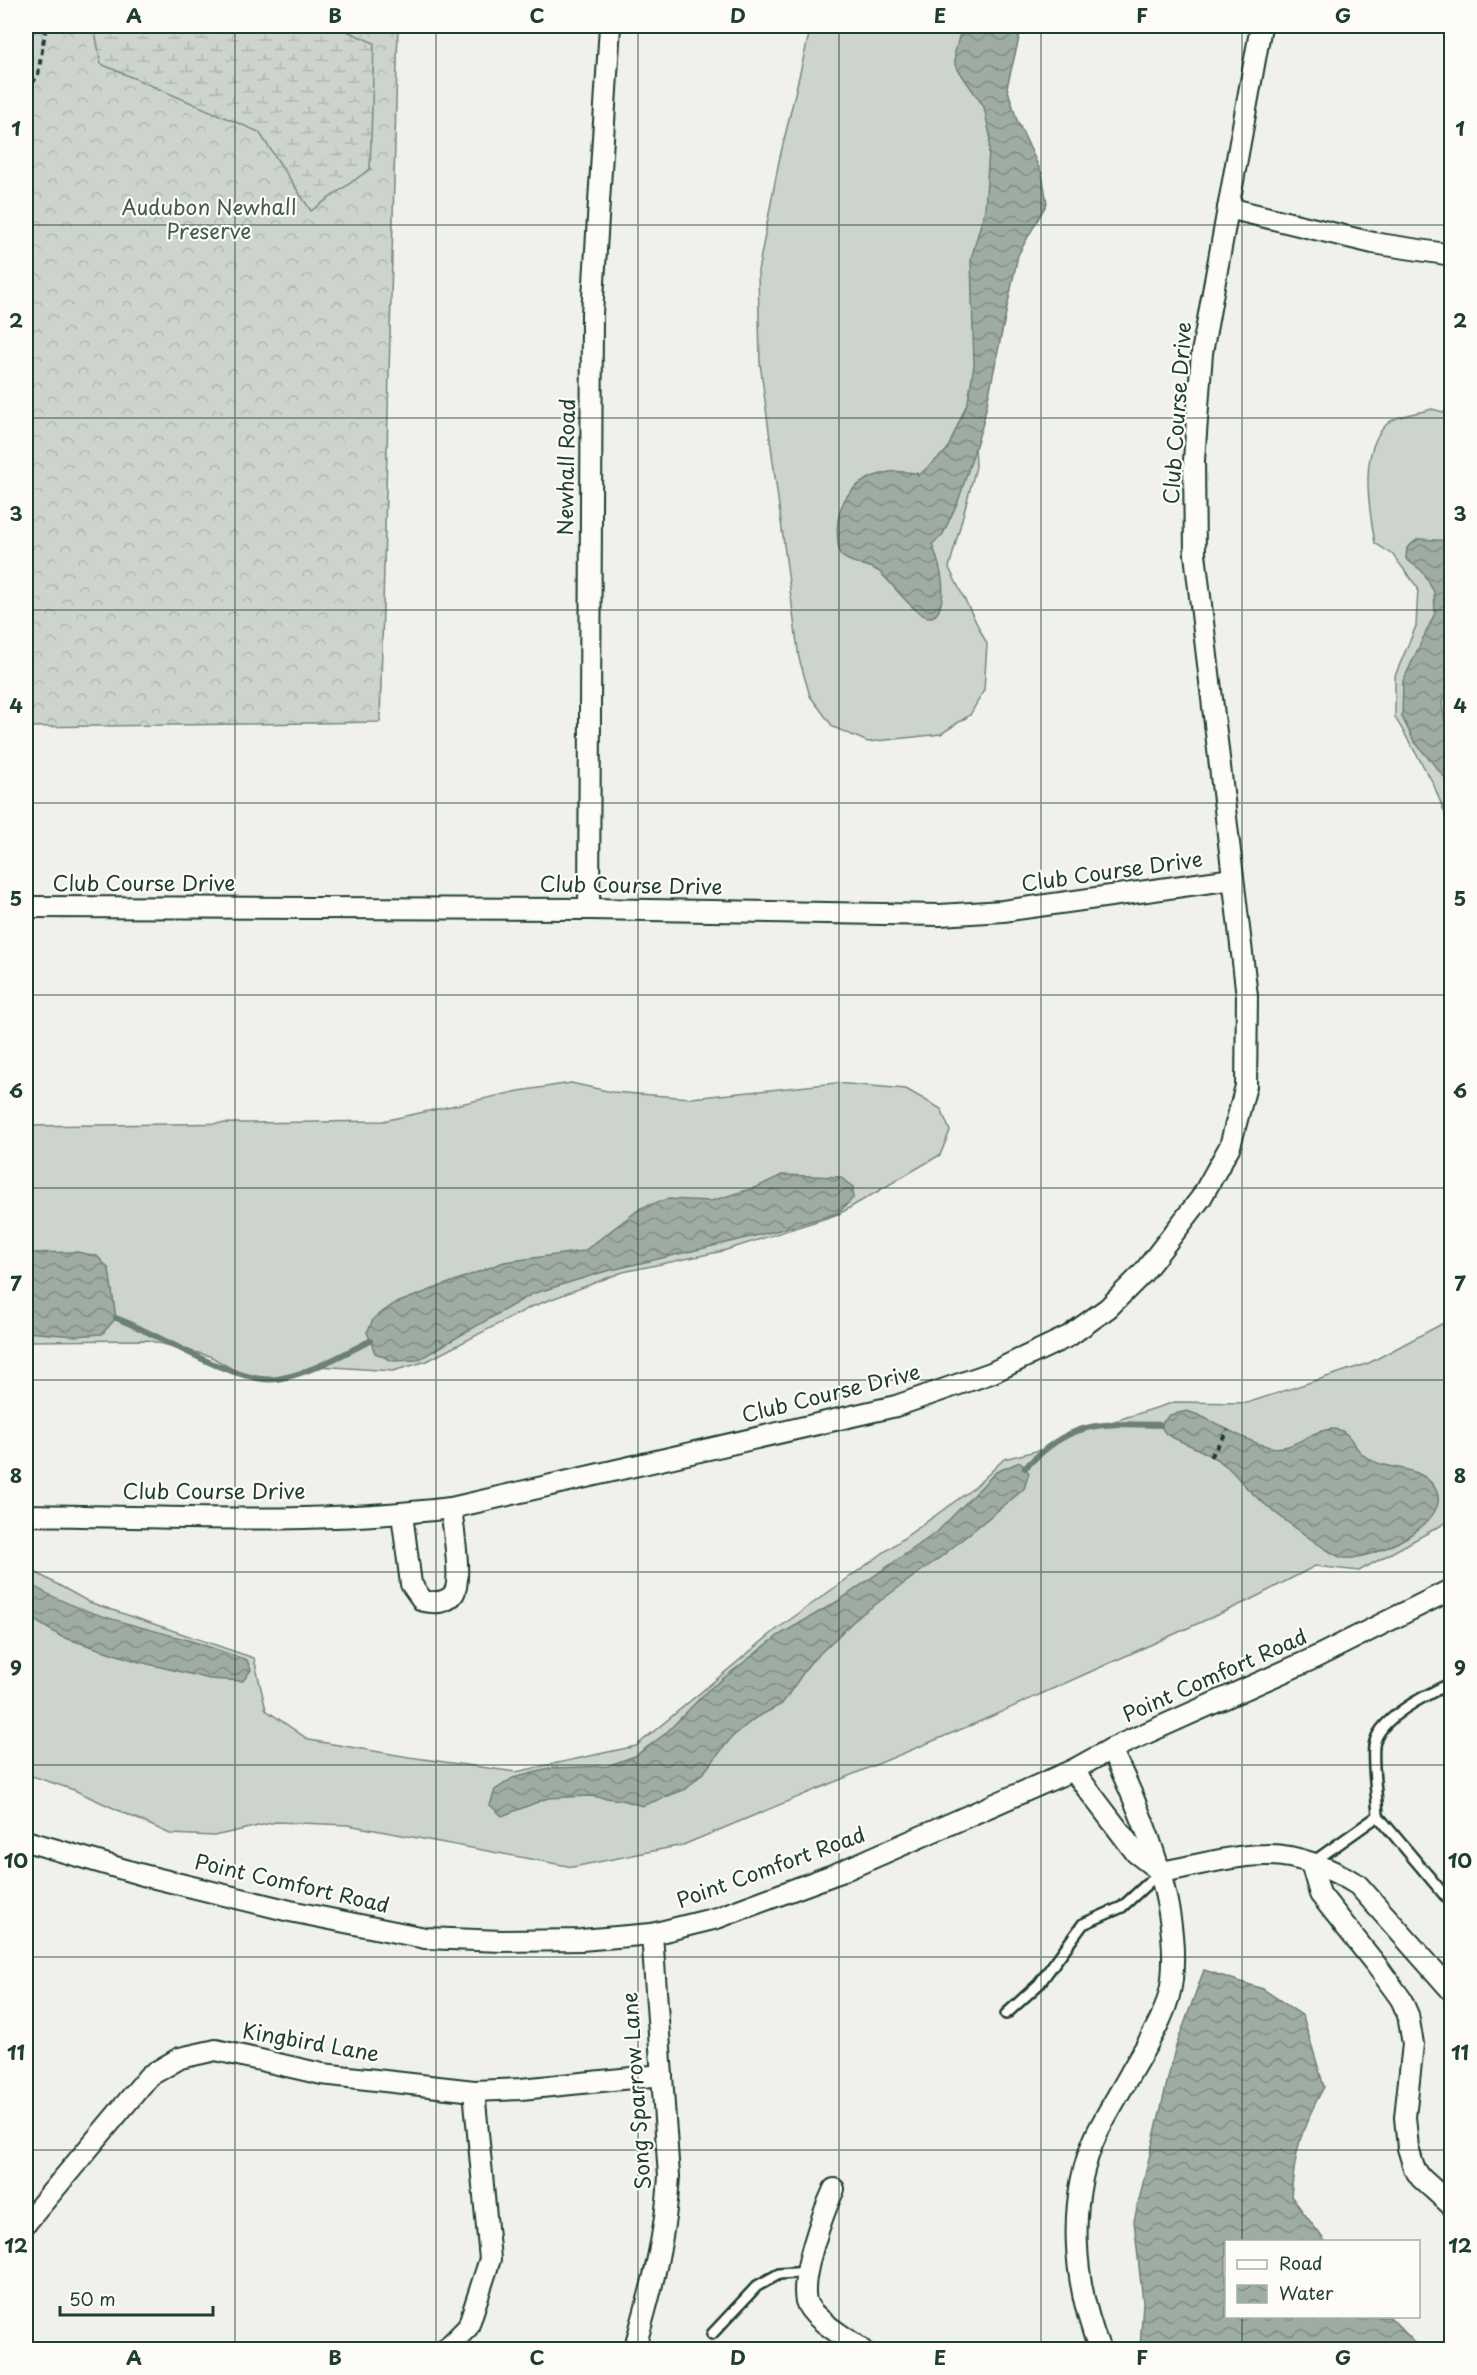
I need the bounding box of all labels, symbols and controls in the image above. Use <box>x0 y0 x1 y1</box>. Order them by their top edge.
text: A <box>126 0 142 30</box>
text: B <box>328 0 342 30</box>
text: C <box>529 0 545 30</box>
text: D <box>730 0 746 30</box>
text: E <box>934 0 946 30</box>
text: F <box>1136 0 1148 30</box>
text: G <box>1335 0 1351 30</box>
text: 1 <box>11 113 21 143</box>
text: 1 <box>1455 113 1465 143</box>
park label: Audubon Newhall Preserve <box>122 190 296 246</box>
text: 2 <box>9 305 23 335</box>
text: 2 <box>1453 305 1467 335</box>
street label: Club Course Drive <box>1154 321 1198 505</box>
street label: Newhall Road <box>548 398 582 536</box>
text: 3 <box>9 498 23 528</box>
text: 3 <box>1453 498 1467 528</box>
text: 4 <box>9 690 23 720</box>
text: 4 <box>1453 690 1467 720</box>
street label: Club Course Drive <box>1019 841 1204 899</box>
street label: Club Course Drive <box>53 866 235 898</box>
street label: Club Course Drive <box>539 866 723 902</box>
text: 5 <box>10 883 22 913</box>
text: 5 <box>1454 883 1466 913</box>
text: 6 <box>9 1075 23 1105</box>
text: 6 <box>1453 1075 1467 1105</box>
text: 7 <box>10 1268 22 1298</box>
text: 7 <box>1454 1268 1466 1298</box>
street label: Club Course Drive <box>738 1354 923 1430</box>
text: 8 <box>10 1460 22 1490</box>
text: 8 <box>1454 1460 1466 1490</box>
street label: Club Course Drive <box>123 1474 305 1506</box>
street label: Point Comfort Road <box>1117 1619 1311 1729</box>
text: 9 <box>10 1652 22 1682</box>
text: 9 <box>1454 1652 1466 1682</box>
street label: Point Comfort Road <box>671 1817 869 1915</box>
street label: Point Comfort Road <box>192 1844 393 1920</box>
text: 10 <box>4 1845 28 1875</box>
text: 10 <box>1448 1845 1472 1875</box>
street label: Song Sparrow Lane <box>612 1991 658 2191</box>
street label: Kingbird Lane <box>240 2013 382 2069</box>
text: 11 <box>7 2037 25 2067</box>
text: 11 <box>1451 2037 1469 2067</box>
text: 12 <box>4 2230 28 2260</box>
text: 12 <box>1448 2230 1472 2260</box>
legend <box>1225 2240 1420 2318</box>
text: Road <box>1279 2249 1323 2276</box>
scale bar <box>60 2279 213 2317</box>
text: Water <box>1279 2279 1334 2306</box>
text: 50 m <box>69 2285 116 2312</box>
text: A <box>126 2342 142 2372</box>
text: B <box>328 2342 342 2372</box>
text: C <box>529 2342 545 2372</box>
text: D <box>730 2342 746 2372</box>
text: E <box>934 2342 946 2372</box>
text: F <box>1136 2342 1148 2372</box>
text: G <box>1335 2342 1351 2372</box>

